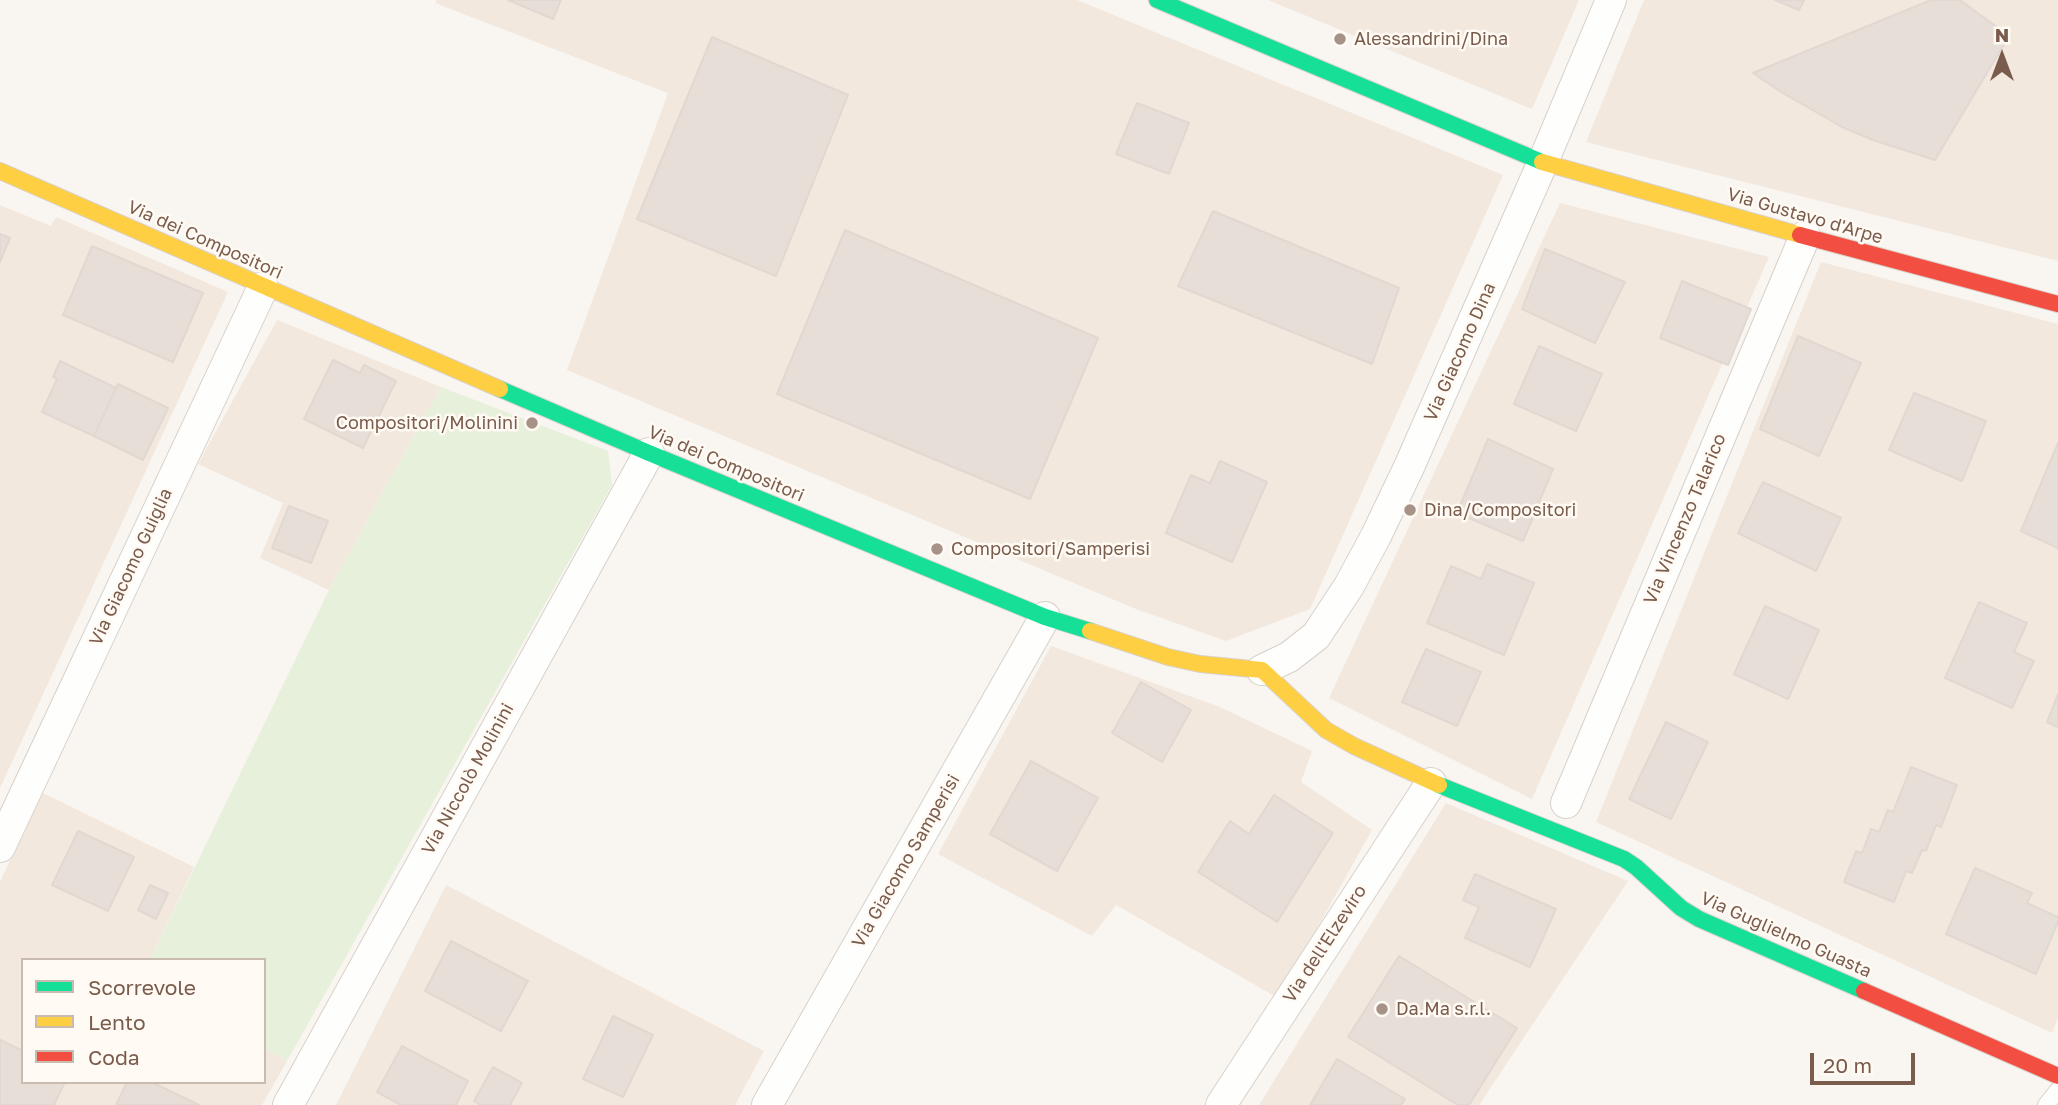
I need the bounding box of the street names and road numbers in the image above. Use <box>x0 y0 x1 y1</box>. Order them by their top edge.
street label: Via Gustavo d'Arpe <box>1725 183 1885 249</box>
street label: Via dei Compositori <box>124 196 286 284</box>
street label: Via Giacomo Dina <box>1420 279 1500 425</box>
street label: Via dei Compositori <box>645 421 807 507</box>
street label: Via Vincenzo Talarico <box>1639 430 1731 608</box>
street label: Via Giacomo Guiglia <box>85 485 177 649</box>
street label: Via Niccolò Molinini <box>417 699 519 859</box>
street label: Via Giacomo Samperisi <box>848 771 964 951</box>
street label: Via dell'Elzeviro <box>1279 881 1371 1007</box>
street label: Via Guglielmo Guasta <box>1697 888 1875 982</box>

